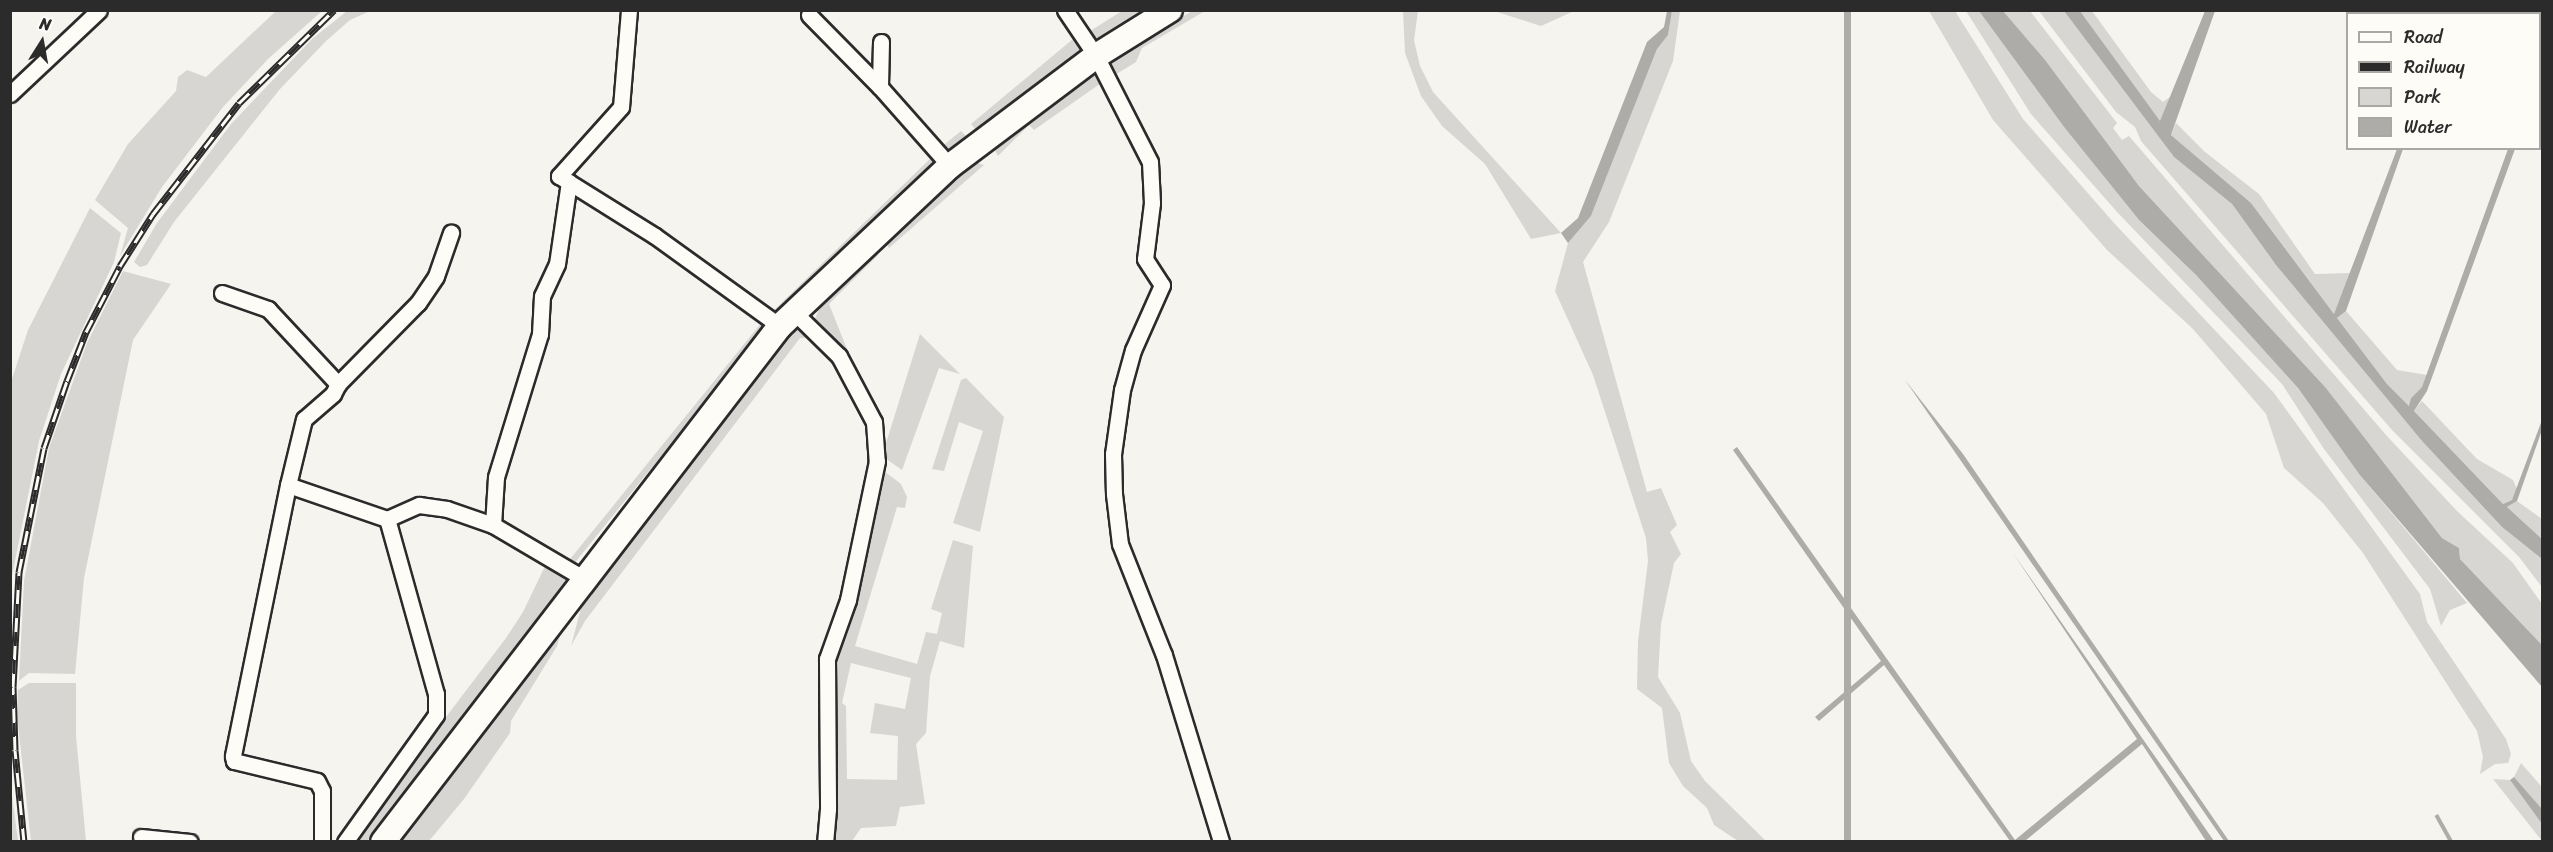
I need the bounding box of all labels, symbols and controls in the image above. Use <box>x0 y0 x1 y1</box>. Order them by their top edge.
text: N <box>37 9 54 39</box>
north arrow <box>12 12 72 72</box>
legend <box>2346 12 2541 150</box>
text: Road <box>2404 21 2443 53</box>
text: Railway <box>2404 51 2465 83</box>
text: Park <box>2404 81 2441 113</box>
text: Water <box>2404 111 2451 143</box>

